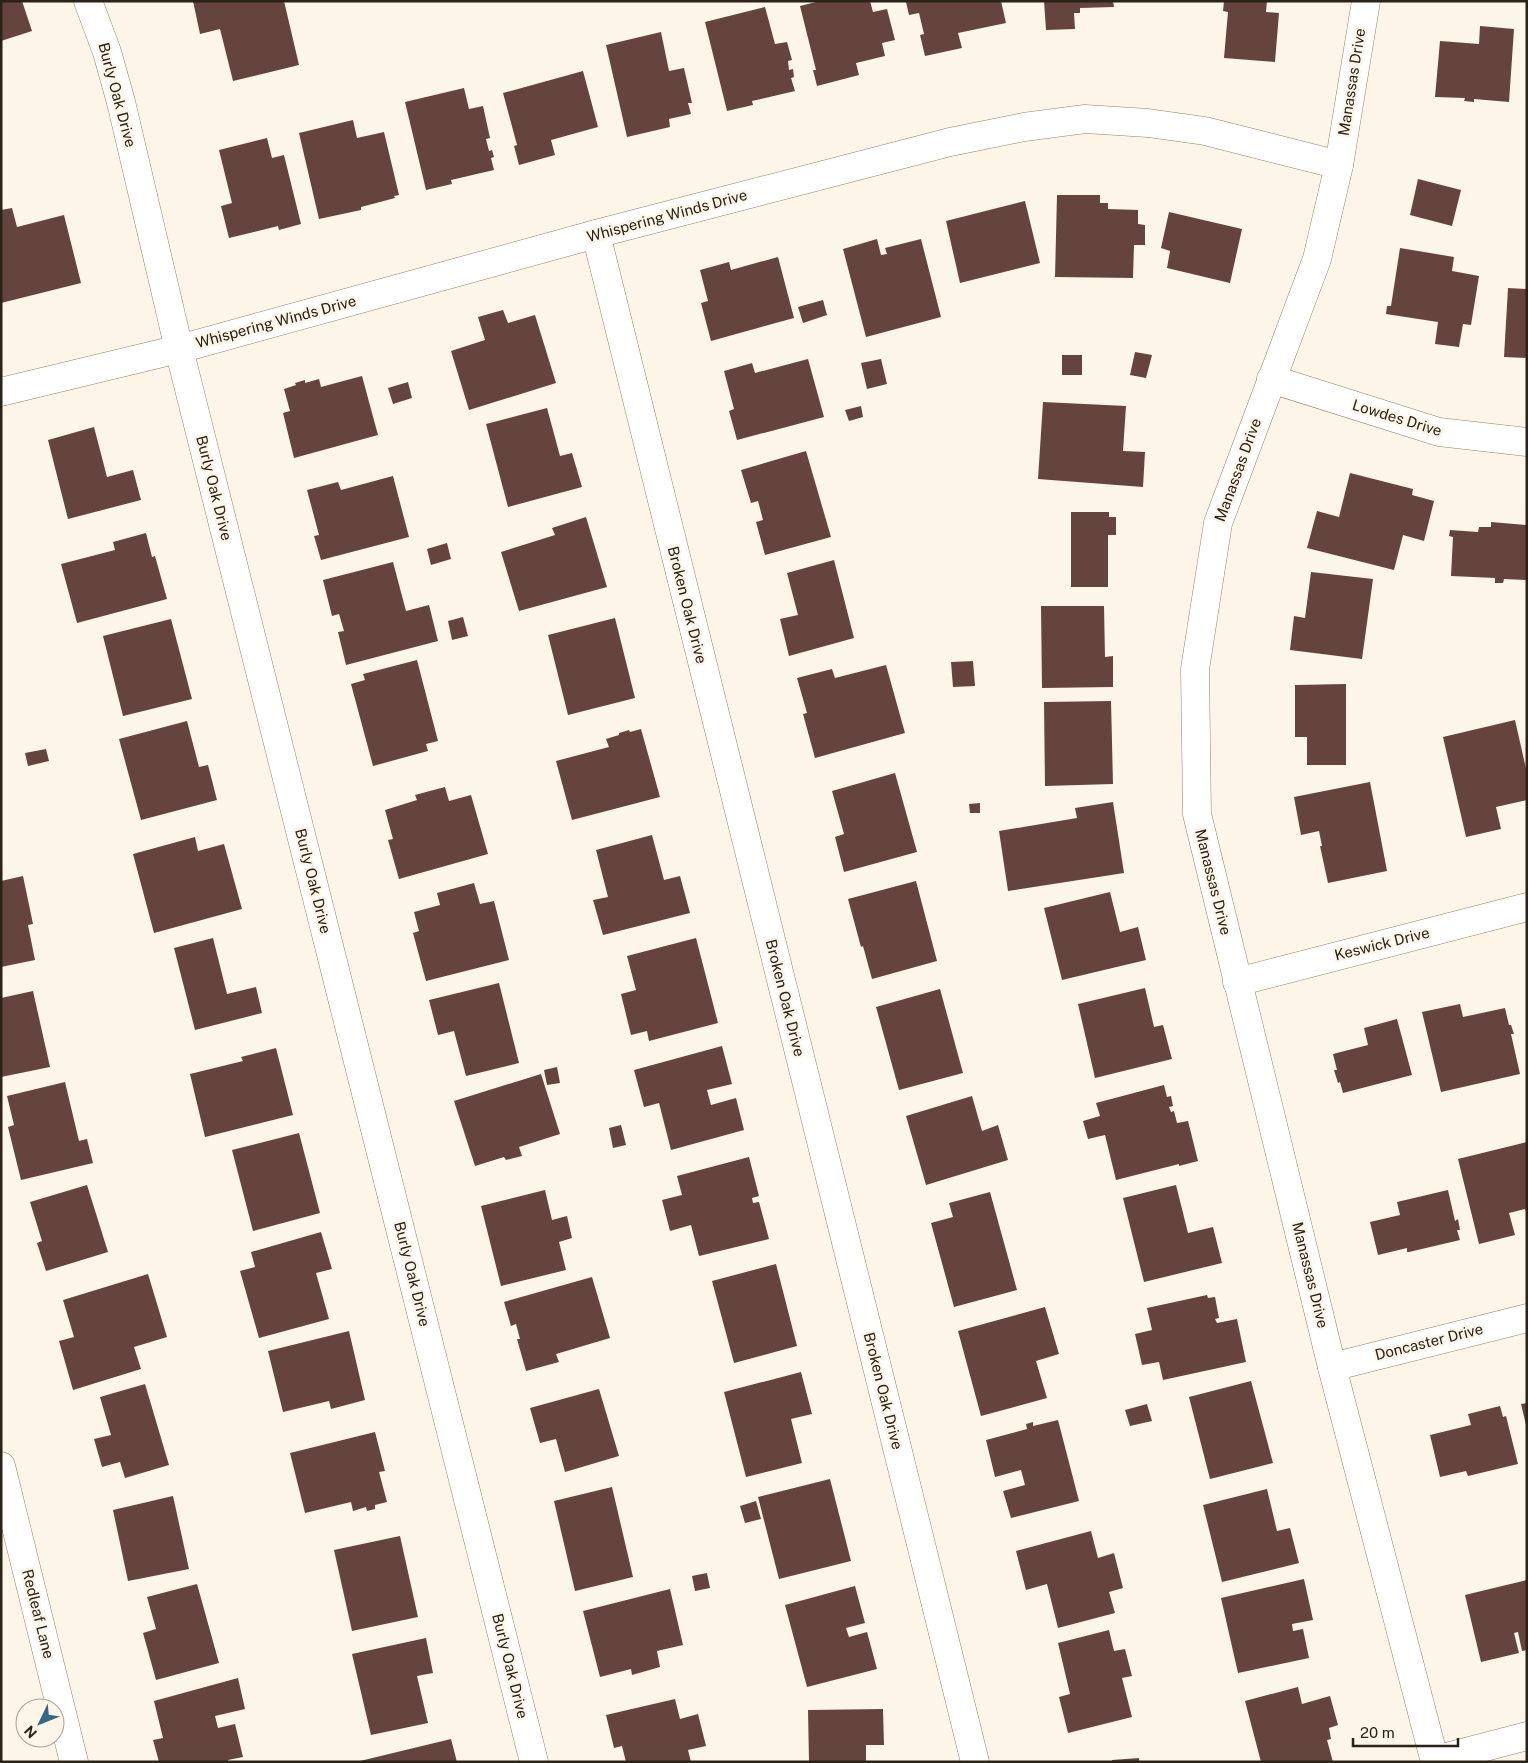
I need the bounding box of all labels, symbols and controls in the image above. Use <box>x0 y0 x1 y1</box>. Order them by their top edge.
street label: Manassas Drive <box>1335 27 1368 137</box>
street label: Burly Oak Drive <box>95 41 140 149</box>
street label: Whispering Winds Drive <box>585 186 749 245</box>
street label: Whispering Winds Drive <box>194 292 358 351</box>
street label: Lowdes Drive <box>1350 396 1444 439</box>
street label: Manassas Drive <box>1211 416 1264 524</box>
street label: Burly Oak Drive <box>193 434 236 542</box>
street label: Broken Oak Drive <box>665 544 710 665</box>
street label: Burly Oak Drive <box>292 827 335 935</box>
street label: Manassas Drive <box>1192 827 1235 937</box>
street label: Keswick Drive <box>1333 924 1431 964</box>
street label: Broken Oak Drive <box>763 937 808 1058</box>
street label: Burly Oak Drive <box>391 1220 434 1328</box>
street label: Manassas Drive <box>1289 1220 1332 1330</box>
street label: Doncaster Drive <box>1373 1320 1485 1363</box>
street label: Broken Oak Drive <box>861 1330 906 1451</box>
street label: Redleaf Lane <box>19 1567 58 1660</box>
street label: Burly Oak Drive <box>489 1612 532 1720</box>
north arrow <box>15 1698 65 1748</box>
scale bar <box>1353 1716 1458 1748</box>
text: N <box>21 1722 40 1741</box>
text: 20 m <box>1360 1724 1395 1741</box>

